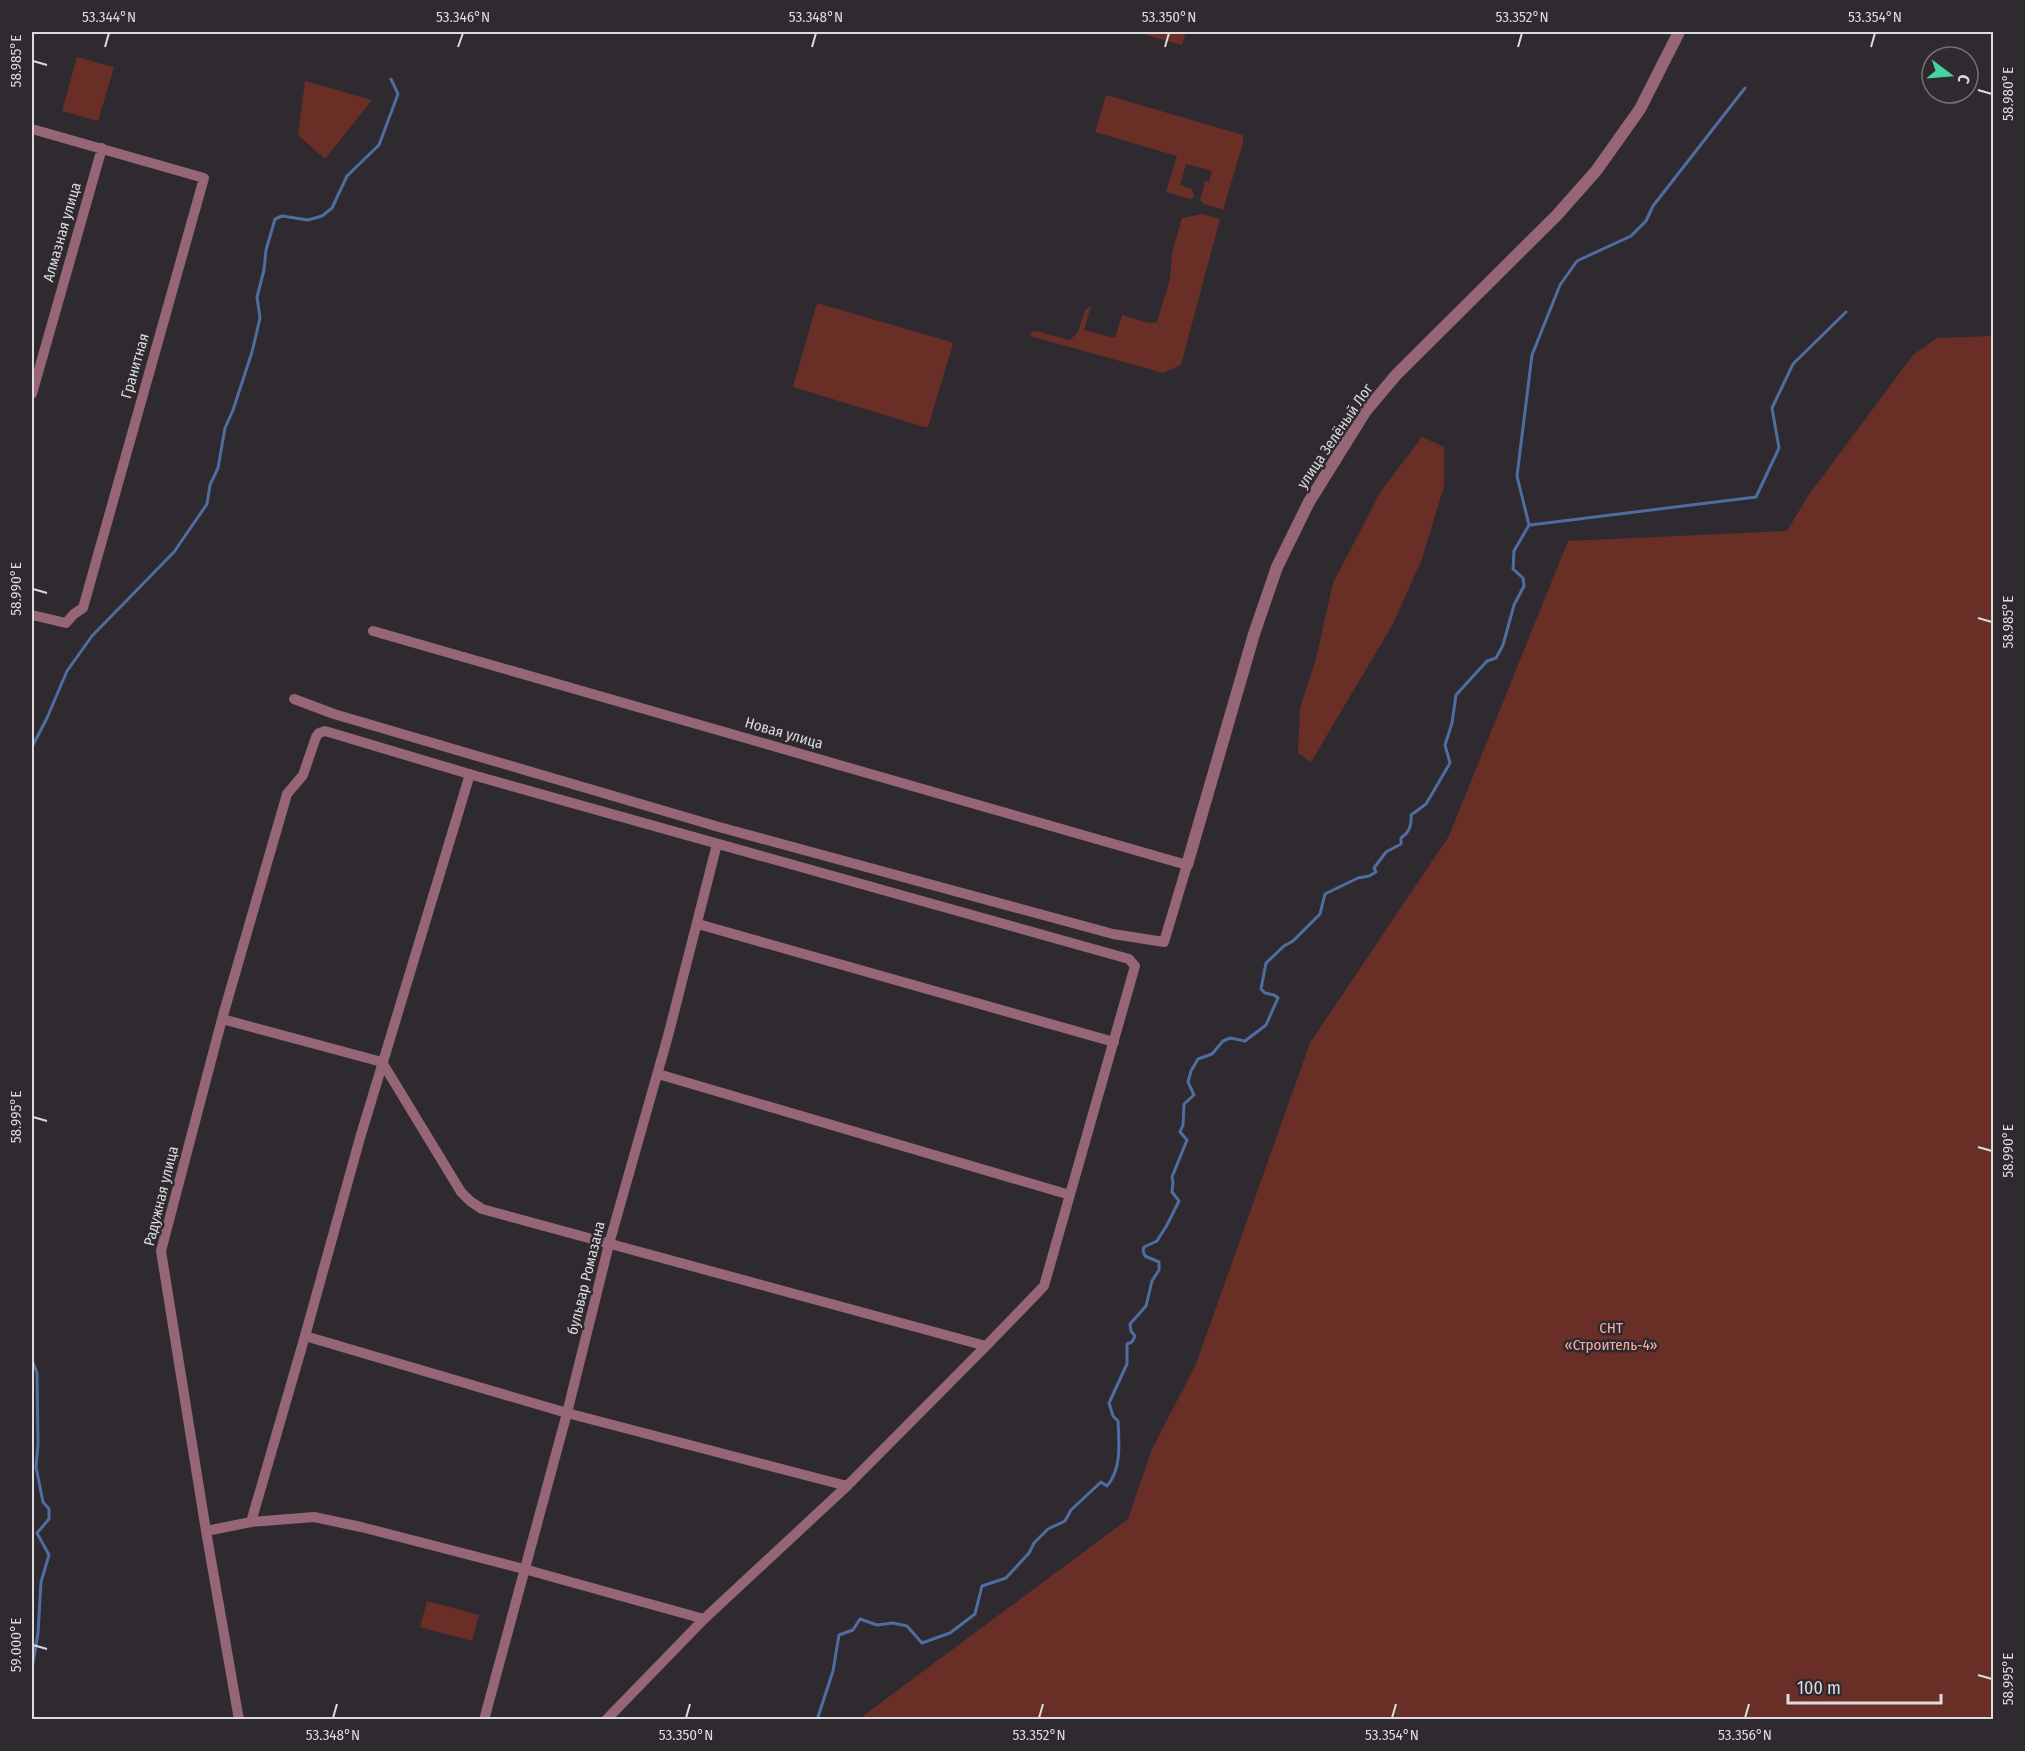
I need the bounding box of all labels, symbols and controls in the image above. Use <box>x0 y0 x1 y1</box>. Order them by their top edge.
text: 53.344°N <box>82 8 136 26</box>
text: 53.346°N <box>436 8 490 26</box>
text: 53.348°N <box>789 8 843 26</box>
text: 53.350°N <box>1142 8 1196 26</box>
text: 53.352°N <box>1495 8 1549 26</box>
text: 53.354°N <box>1848 8 1902 26</box>
text: 58.985°E <box>7 35 25 87</box>
north arrow <box>1920 45 1980 105</box>
text: 58.980°E <box>1999 67 2017 121</box>
text: С <box>1953 72 1974 86</box>
street label: Алмазная улица <box>39 180 85 284</box>
street label: Гранитная <box>117 331 153 401</box>
street label: улица Зелёный Лог <box>1293 380 1377 492</box>
text: 58.990°E <box>7 562 25 616</box>
text: 58.985°E <box>1999 596 2017 648</box>
street label: Новая улица <box>743 713 825 753</box>
text: 58.995°E <box>7 1091 25 1143</box>
text: 58.990°E <box>1999 1124 2017 1178</box>
street label: Радужная улица <box>140 1144 182 1248</box>
street label: бульвар Ромазана <box>563 1219 609 1337</box>
park label: СНТ «Строитель-4» <box>1565 1319 1657 1354</box>
text: 59.000°E <box>7 1618 25 1672</box>
text: 58.995°E <box>1999 1653 2017 1705</box>
scale bar <box>1788 1667 1941 1705</box>
text: 100 m <box>1797 1677 1841 1699</box>
text: 53.348°N <box>306 1726 360 1744</box>
text: 53.350°N <box>659 1726 713 1744</box>
text: 53.352°N <box>1012 1726 1066 1744</box>
text: 53.354°N <box>1365 1726 1419 1744</box>
text: 53.356°N <box>1718 1726 1772 1744</box>

